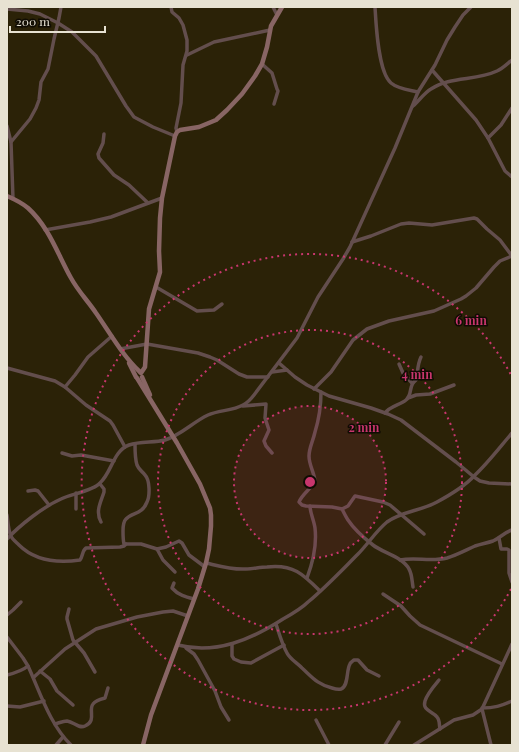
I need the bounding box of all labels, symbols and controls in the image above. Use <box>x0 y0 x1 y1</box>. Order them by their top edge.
scale bar <box>10 8 105 34</box>
text: 200 m <box>16 13 50 29</box>
text: 6 min <box>455 312 487 328</box>
text: 4 min <box>401 366 433 382</box>
text: 2 min <box>349 419 380 435</box>
centre of rings <box>303 475 317 489</box>

